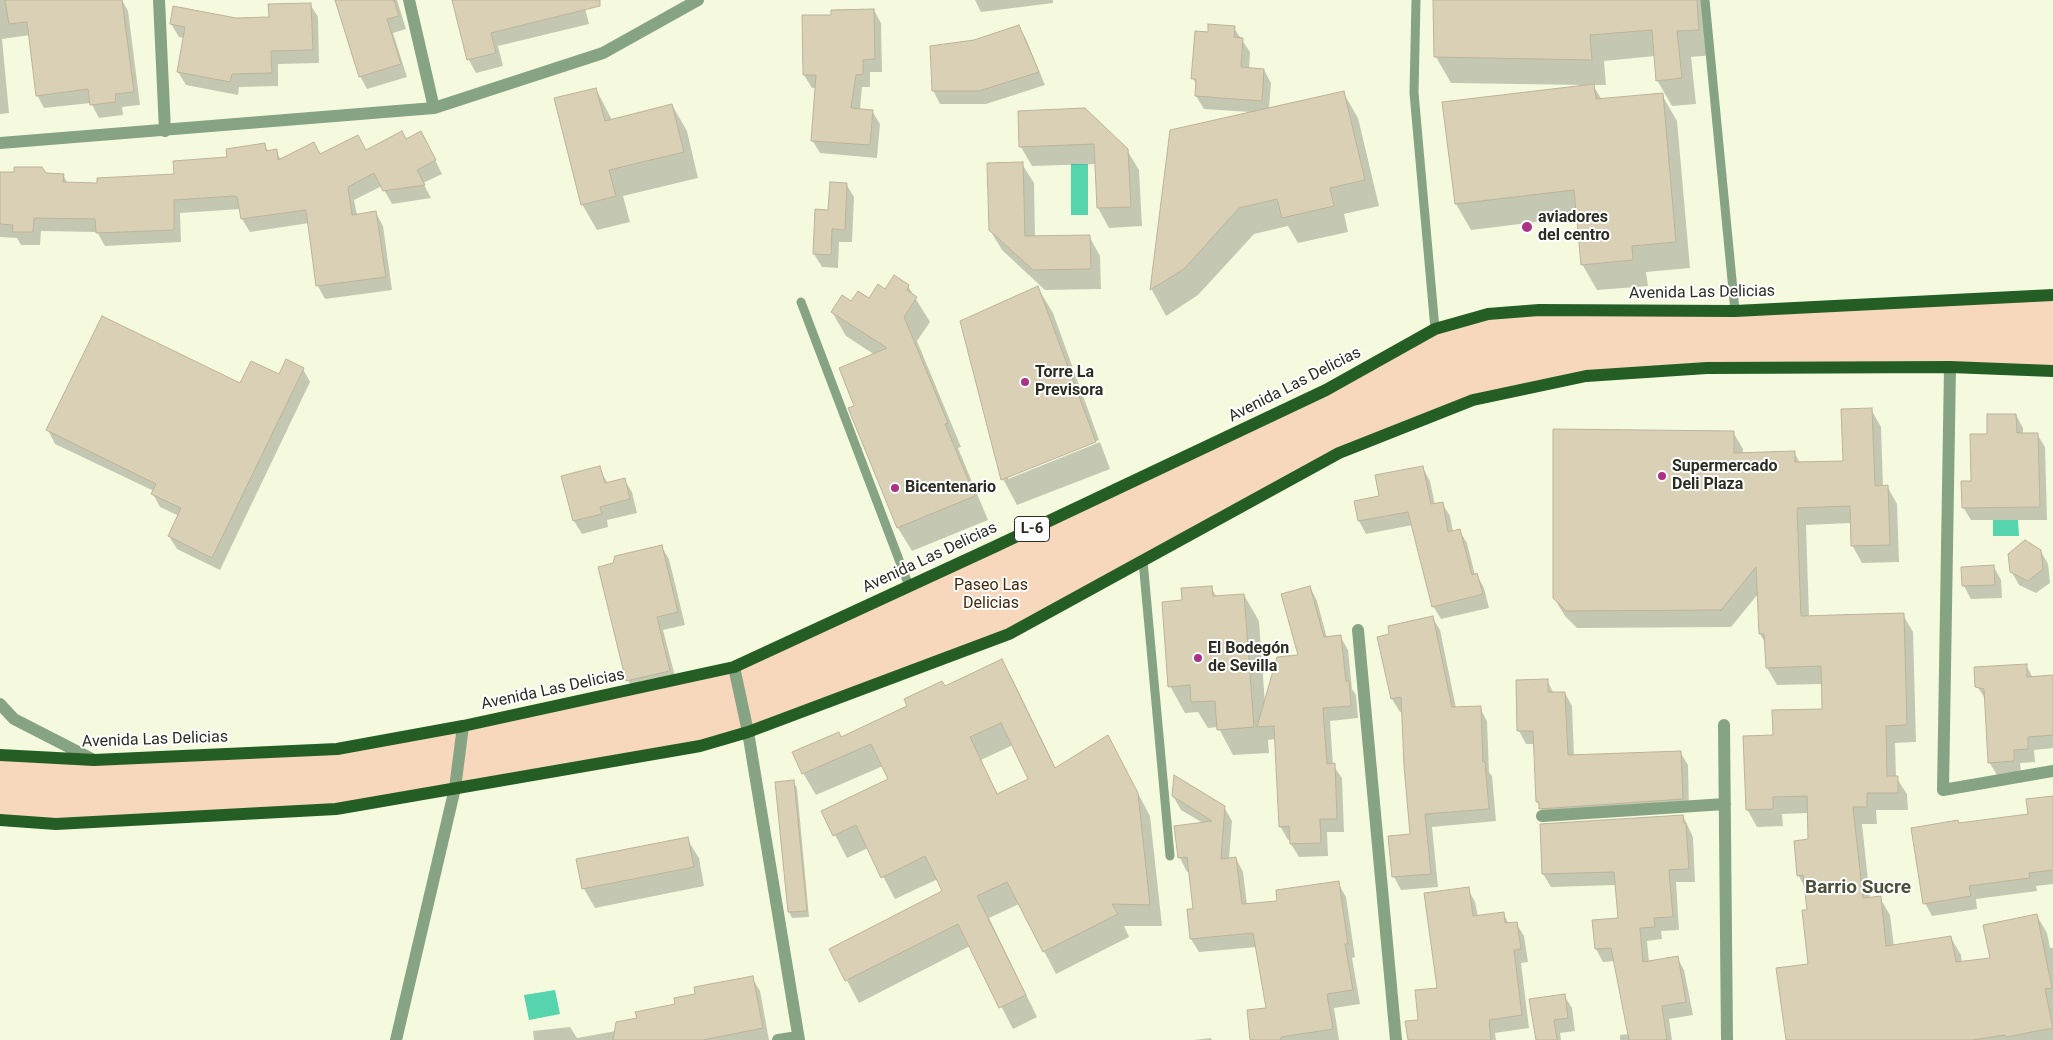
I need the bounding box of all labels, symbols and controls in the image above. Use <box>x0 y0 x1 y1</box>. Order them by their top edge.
place label: aviadores del centro <box>1538 208 1610 246</box>
marker: aviadores del centro <box>1520 220 1534 234</box>
street label: Avenida Las Delicias <box>1629 282 1775 304</box>
street label: Avenida Las Delicias <box>1226 343 1364 427</box>
place label: Torre La Previsora <box>1035 363 1103 401</box>
marker: Torre La Previsora <box>1019 376 1031 388</box>
place label: Supermercado Deli Plaza <box>1672 457 1777 495</box>
marker: Supermercado Deli Plaza <box>1656 470 1668 482</box>
place label: Bicentenario <box>905 478 996 498</box>
marker: Bicentenario <box>889 482 901 494</box>
road number: L-6 <box>1014 516 1050 542</box>
street label: Avenida Las Delicias <box>860 518 1000 598</box>
park label: Paseo Las Delicias <box>954 576 1028 614</box>
place label: El Bodegón de Sevilla <box>1208 639 1289 677</box>
marker: El Bodegón de Sevilla <box>1192 652 1204 664</box>
street label: Avenida Las Delicias <box>480 665 626 715</box>
street label: Avenida Las Delicias <box>82 728 228 752</box>
district label: Barrio Sucre <box>1805 877 1911 899</box>

